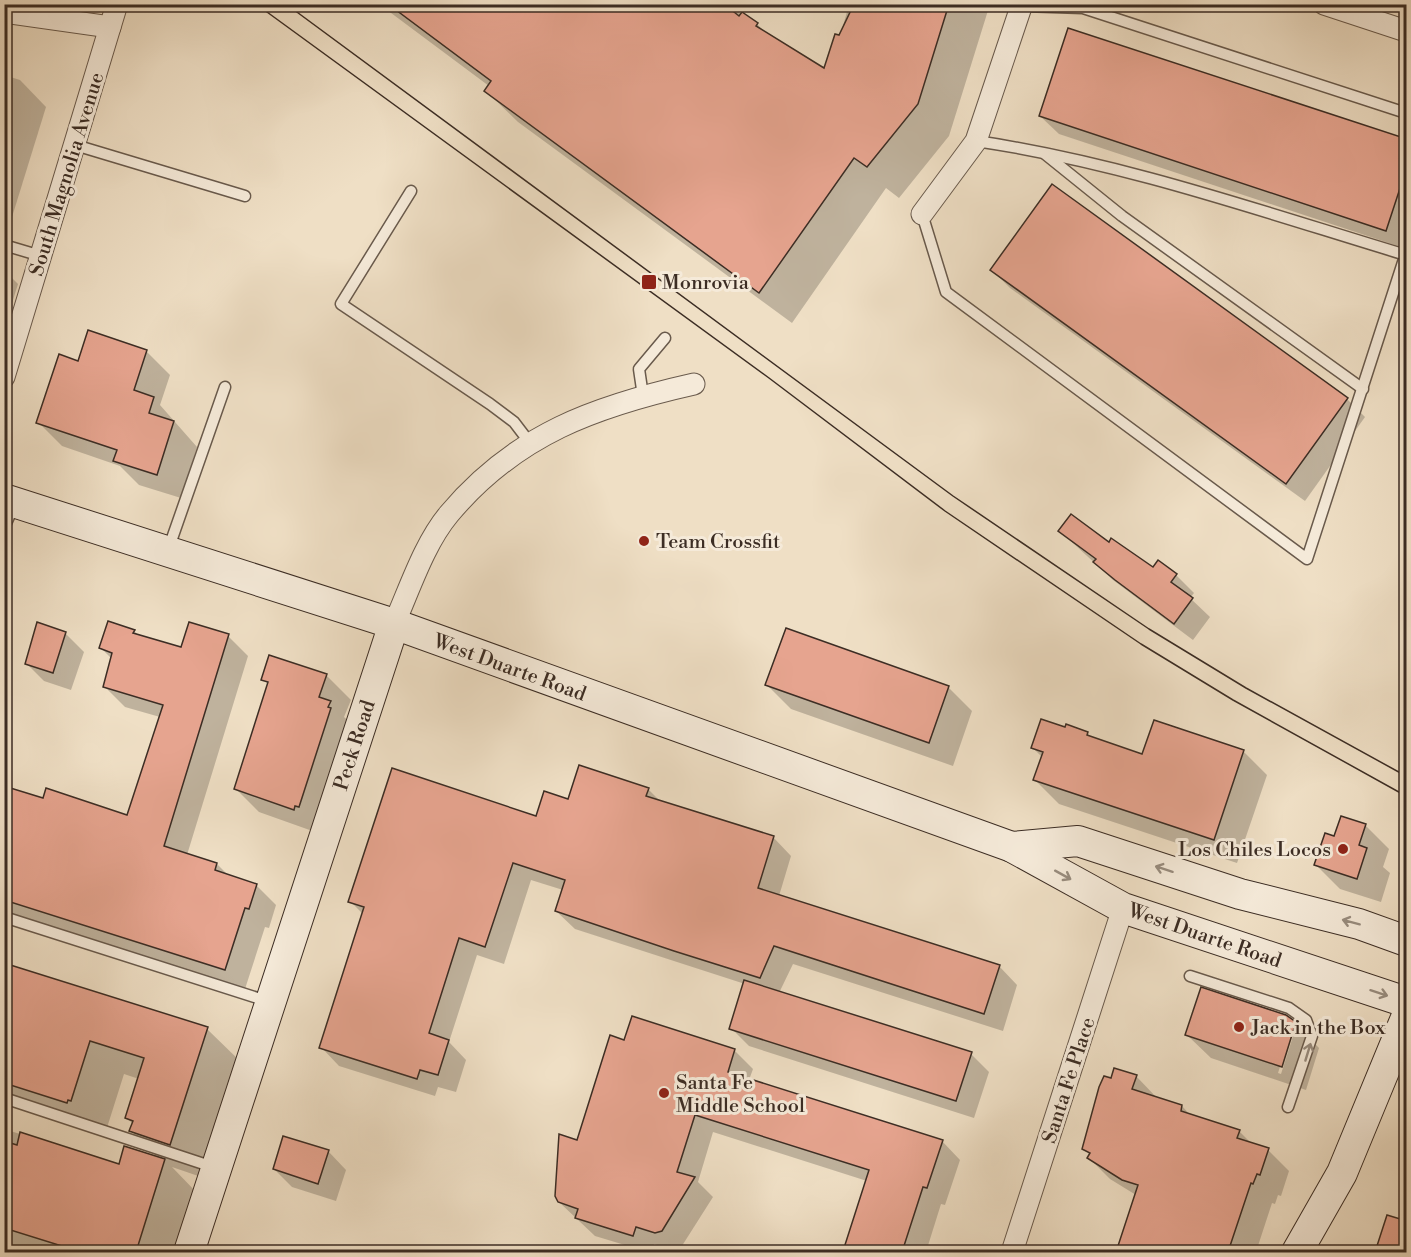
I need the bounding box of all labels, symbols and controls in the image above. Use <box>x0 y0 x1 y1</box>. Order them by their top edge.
street label: South Magnolia Avenue <box>25 70 110 279</box>
place label: Monrovia <box>662 271 750 296</box>
marker: Monrovia <box>640 273 658 291</box>
place label: Team Crossfit <box>656 530 780 555</box>
marker: Team Crossfit <box>637 534 651 548</box>
street label: West Duarte Road <box>429 629 590 708</box>
street label: Peck Road <box>329 697 382 794</box>
place label: Los Chiles Locos <box>1178 838 1331 863</box>
marker: Los Chiles Locos <box>1336 842 1350 856</box>
one-way arrow <box>1155 863 1174 874</box>
one-way arrow <box>1054 869 1071 881</box>
street label: West Duarte Road <box>1123 898 1285 975</box>
one-way arrow <box>1342 916 1361 927</box>
one-way arrow <box>1369 988 1388 999</box>
street label: Santa Fe Place <box>1037 1014 1102 1147</box>
place label: Jack in the Box <box>1250 1016 1386 1041</box>
marker: Jack in the Box <box>1232 1020 1246 1034</box>
one-way arrow <box>1303 1043 1314 1062</box>
place label: Santa Fe Middle School <box>676 1071 805 1119</box>
marker: Santa Fe Middle School <box>657 1086 671 1100</box>

